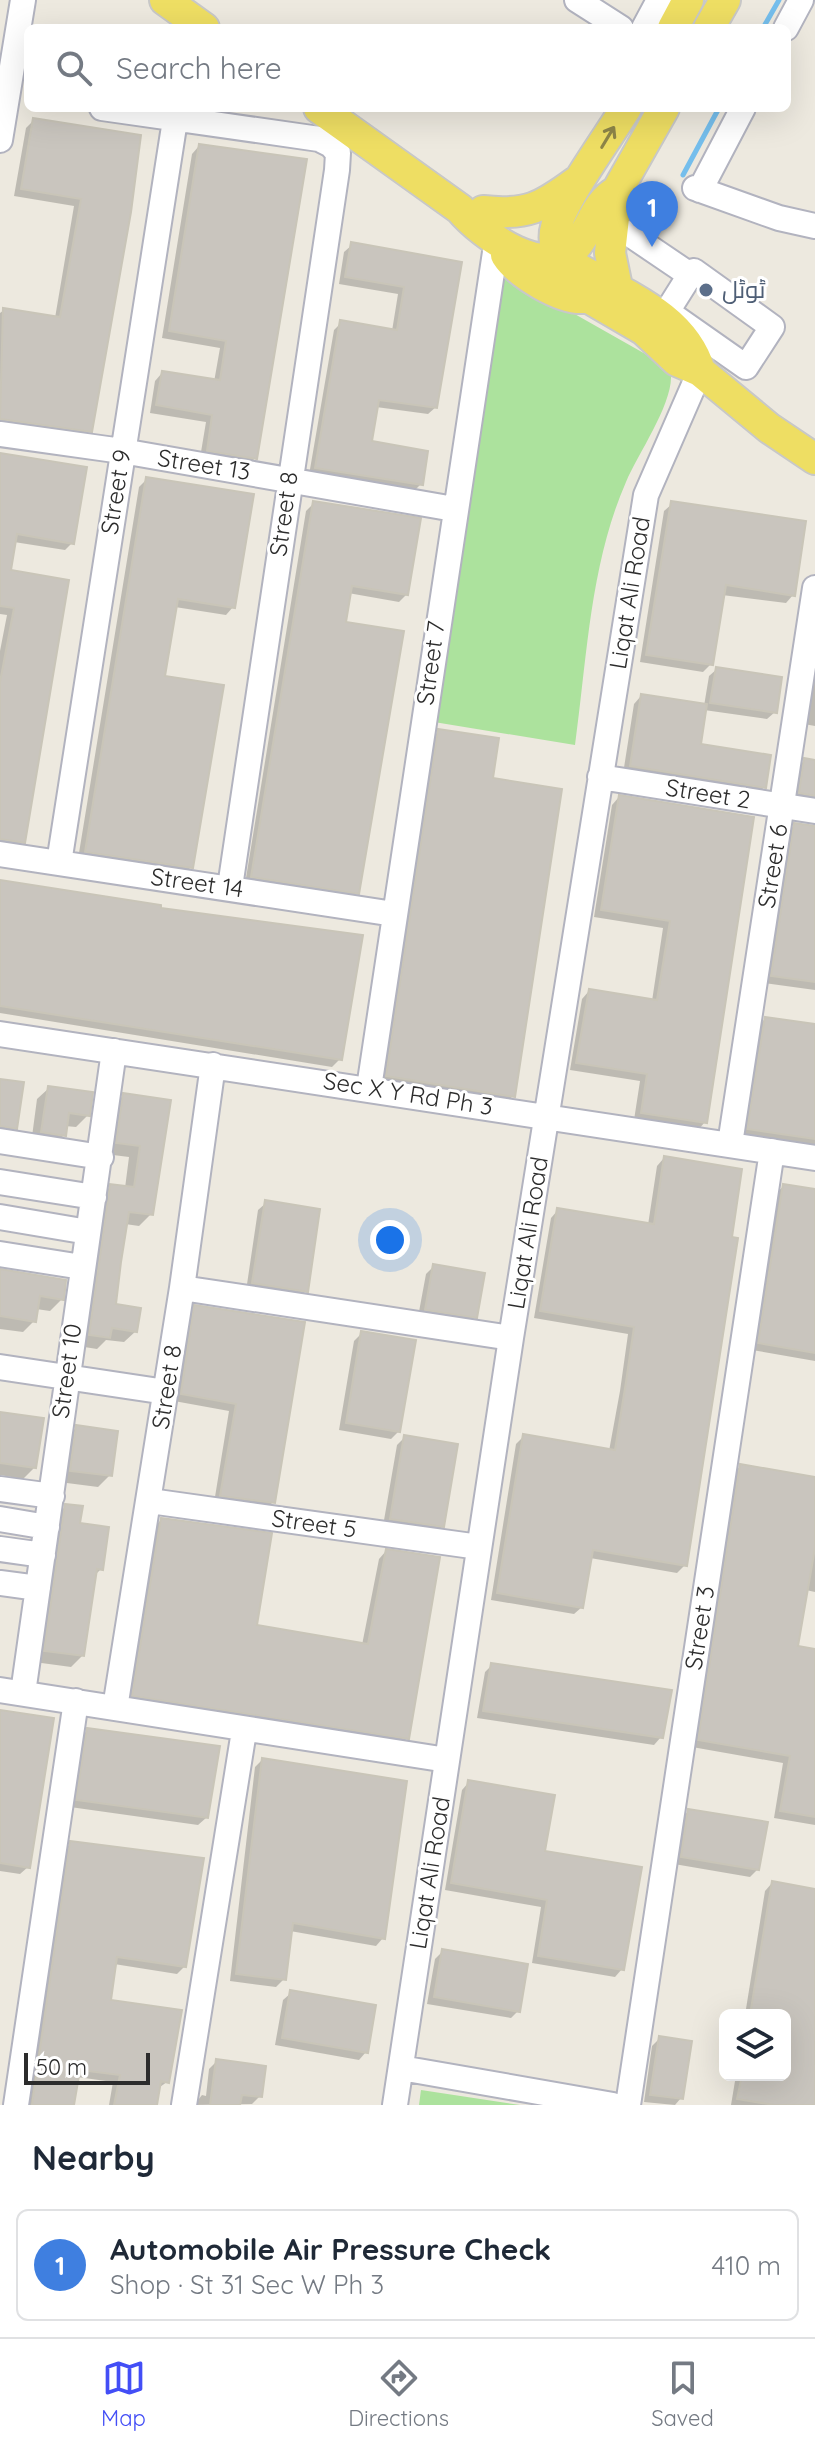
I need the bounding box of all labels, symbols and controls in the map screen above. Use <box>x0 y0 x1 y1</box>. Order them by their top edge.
search box <box>24 24 791 112</box>
icon: search <box>52 46 96 90</box>
text: Search here <box>116 49 282 87</box>
one-way arrow <box>601 126 617 149</box>
pin: 1 <box>626 181 678 247</box>
place label: ٹوٹل <box>722 274 766 304</box>
marker: ٹوٹل <box>697 281 715 299</box>
street label: Street 13 <box>156 442 253 486</box>
street label: Street 9 <box>94 447 137 536</box>
street label: Street 8 <box>262 470 304 558</box>
street label: Liqat Ali Road <box>602 514 656 671</box>
street label: Street 7 <box>409 619 451 707</box>
street label: Street 2 <box>664 772 753 815</box>
street label: Street 6 <box>751 821 793 910</box>
street label: Street 14 <box>149 861 245 903</box>
street label: Sec X Y Rd Ph 3 <box>321 1065 495 1121</box>
street label: Liqat Ali Road <box>500 1154 554 1311</box>
your location <box>370 1220 410 1260</box>
street label: Street 10 <box>45 1322 87 1420</box>
street label: Street 8 <box>145 1342 187 1431</box>
street label: Street 5 <box>270 1502 358 1544</box>
street label: Street 3 <box>678 1584 720 1672</box>
street label: Liqat Ali Road <box>402 1794 456 1951</box>
map controls <box>719 2009 791 2081</box>
button: layers <box>719 2009 791 2081</box>
scale bar <box>24 2049 150 2085</box>
text: 50 m <box>36 2053 87 2081</box>
text: Nearby <box>32 2136 155 2179</box>
text: Automobile Air Pressure Check <box>110 2230 551 2268</box>
text: 1 <box>55 2249 65 2282</box>
text: 410 m <box>712 2249 781 2282</box>
text: Shop · St 31 Sec W Ph 3 <box>110 2268 384 2301</box>
tab: Map <box>101 2356 146 2432</box>
tab: Directions <box>348 2356 449 2432</box>
tab: Saved <box>651 2356 714 2432</box>

